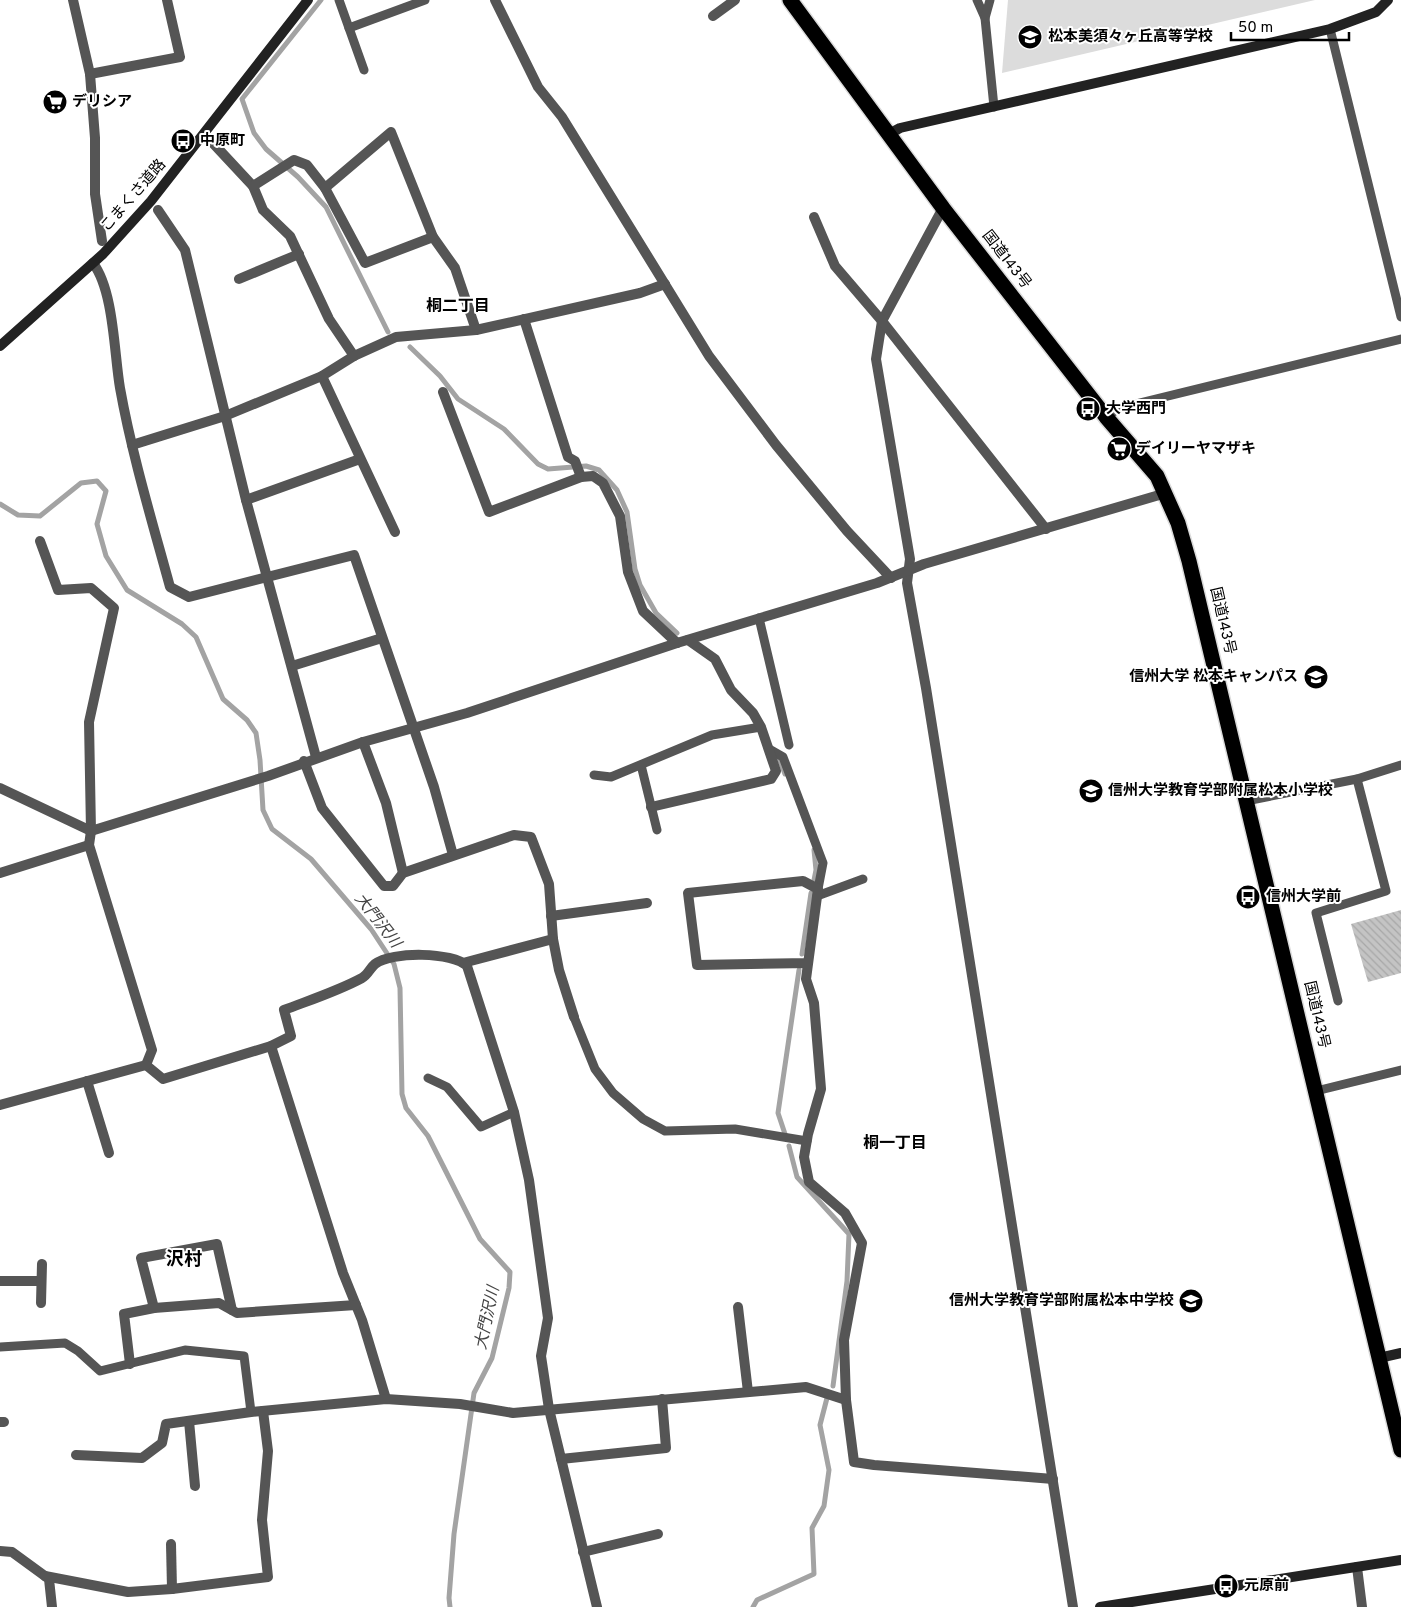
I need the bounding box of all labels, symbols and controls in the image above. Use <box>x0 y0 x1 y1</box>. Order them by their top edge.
scale bar <box>1231 10 1348 42</box>
text: 50 m <box>1238 19 1273 38</box>
school or university icon: 松本美須々ヶ丘高等学校 <box>1017 24 1043 50</box>
place label: 松本美須々ヶ丘高等学校 <box>1048 28 1213 47</box>
supermarket icon: デリシア <box>42 89 68 115</box>
place label: デリシア <box>72 93 132 112</box>
bus stop icon: 中原町 <box>170 128 196 154</box>
place label: 中原町 <box>200 132 245 151</box>
street label: こまくさ道路 <box>97 156 171 236</box>
street label: 国道143号 <box>977 227 1035 293</box>
district label: 桐二丁目 <box>426 297 490 317</box>
bus stop icon: 大学西門 <box>1075 396 1101 422</box>
place label: 大学西門 <box>1106 400 1166 419</box>
supermarket icon: デイリーヤマザキ <box>1106 436 1132 462</box>
place label: デイリーヤマザキ <box>1136 440 1256 459</box>
street label: 国道143号 <box>1205 585 1239 657</box>
school or university icon: 信州大学 松本キャンパス <box>1303 664 1329 690</box>
place label: 信州大学 松本キャンパス <box>1129 667 1298 687</box>
school or university icon: 信州大学教育学部附属松本小学校 <box>1078 778 1104 804</box>
place label: 信州大学教育学部附属松本小学校 <box>1108 781 1333 801</box>
bus stop icon: 信州大学前 <box>1235 884 1261 910</box>
place label: 信州大学前 <box>1266 887 1341 907</box>
water label: 大門沢川 <box>349 890 406 954</box>
street label: 国道143号 <box>1299 979 1333 1051</box>
district label: 桐一丁目 <box>863 1134 927 1154</box>
district label: 沢村 <box>166 1249 202 1272</box>
water label: 大門沢川 <box>472 1283 505 1351</box>
school or university icon: 信州大学教育学部附属松本中学校 <box>1178 1288 1204 1314</box>
place label: 信州大学教育学部附属松本中学校 <box>949 1291 1174 1311</box>
bus stop icon: 元原前 <box>1213 1573 1239 1599</box>
place label: 元原前 <box>1244 1576 1289 1596</box>

